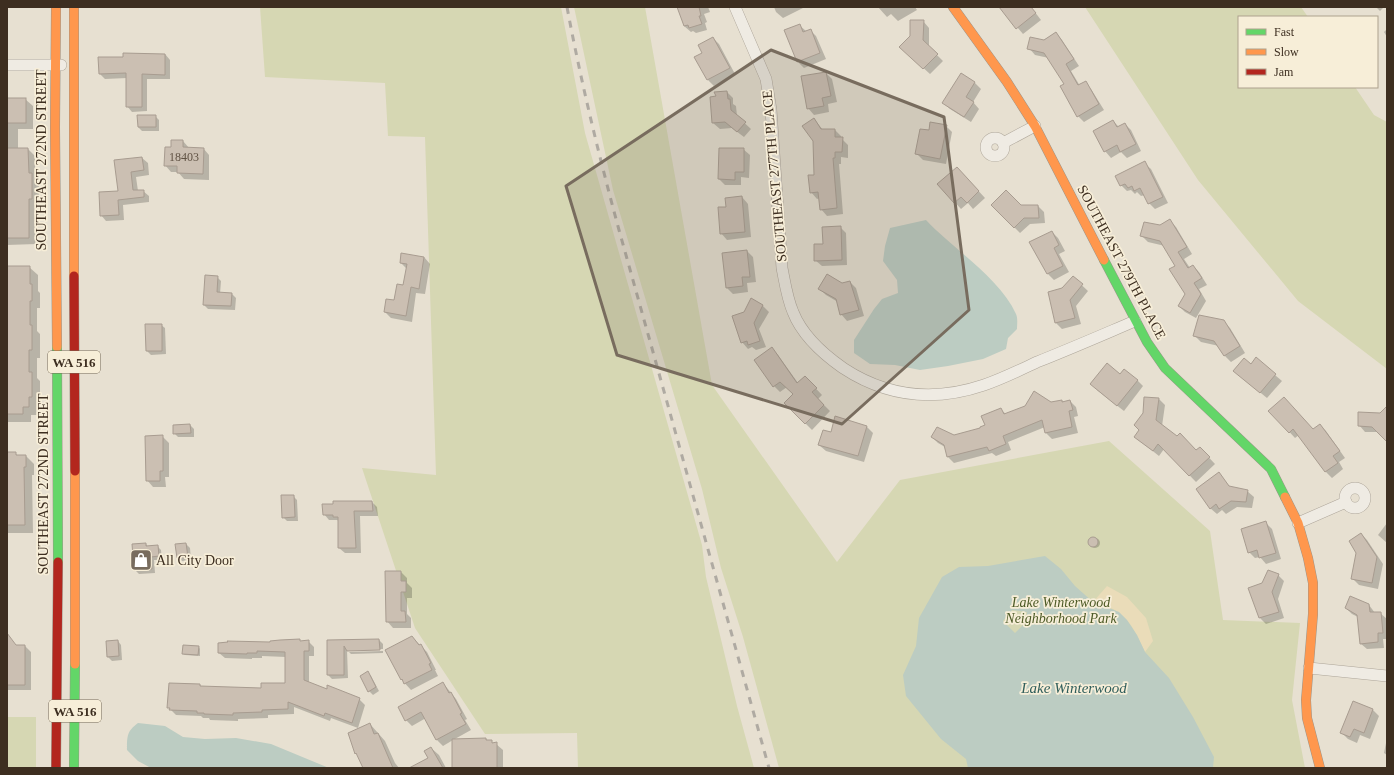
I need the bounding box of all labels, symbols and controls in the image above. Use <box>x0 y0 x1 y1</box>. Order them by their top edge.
legend <box>1238 16 1378 88</box>
text: Fast <box>1274 25 1295 39</box>
text: Slow <box>1274 45 1299 59</box>
text: Jam <box>1274 65 1294 79</box>
street label: SOUTHEAST 272ND STREET <box>34 69 49 250</box>
street label: SOUTHEAST 277TH PLACE <box>760 89 789 262</box>
house number: 18403 <box>169 150 199 164</box>
street label: SOUTHEAST 279TH PLACE <box>1074 183 1169 342</box>
road number: WA 516 <box>48 351 100 373</box>
street label: SOUTHEAST 272ND STREET <box>36 393 51 574</box>
shop icon: All City Door <box>128 547 154 573</box>
place label: All City Door <box>156 553 234 568</box>
park label: Lake Winterwood Neighborhood Park <box>1004 595 1117 626</box>
water label: Lake Winterwood <box>1020 680 1127 696</box>
road number: WA 516 <box>49 700 101 722</box>

